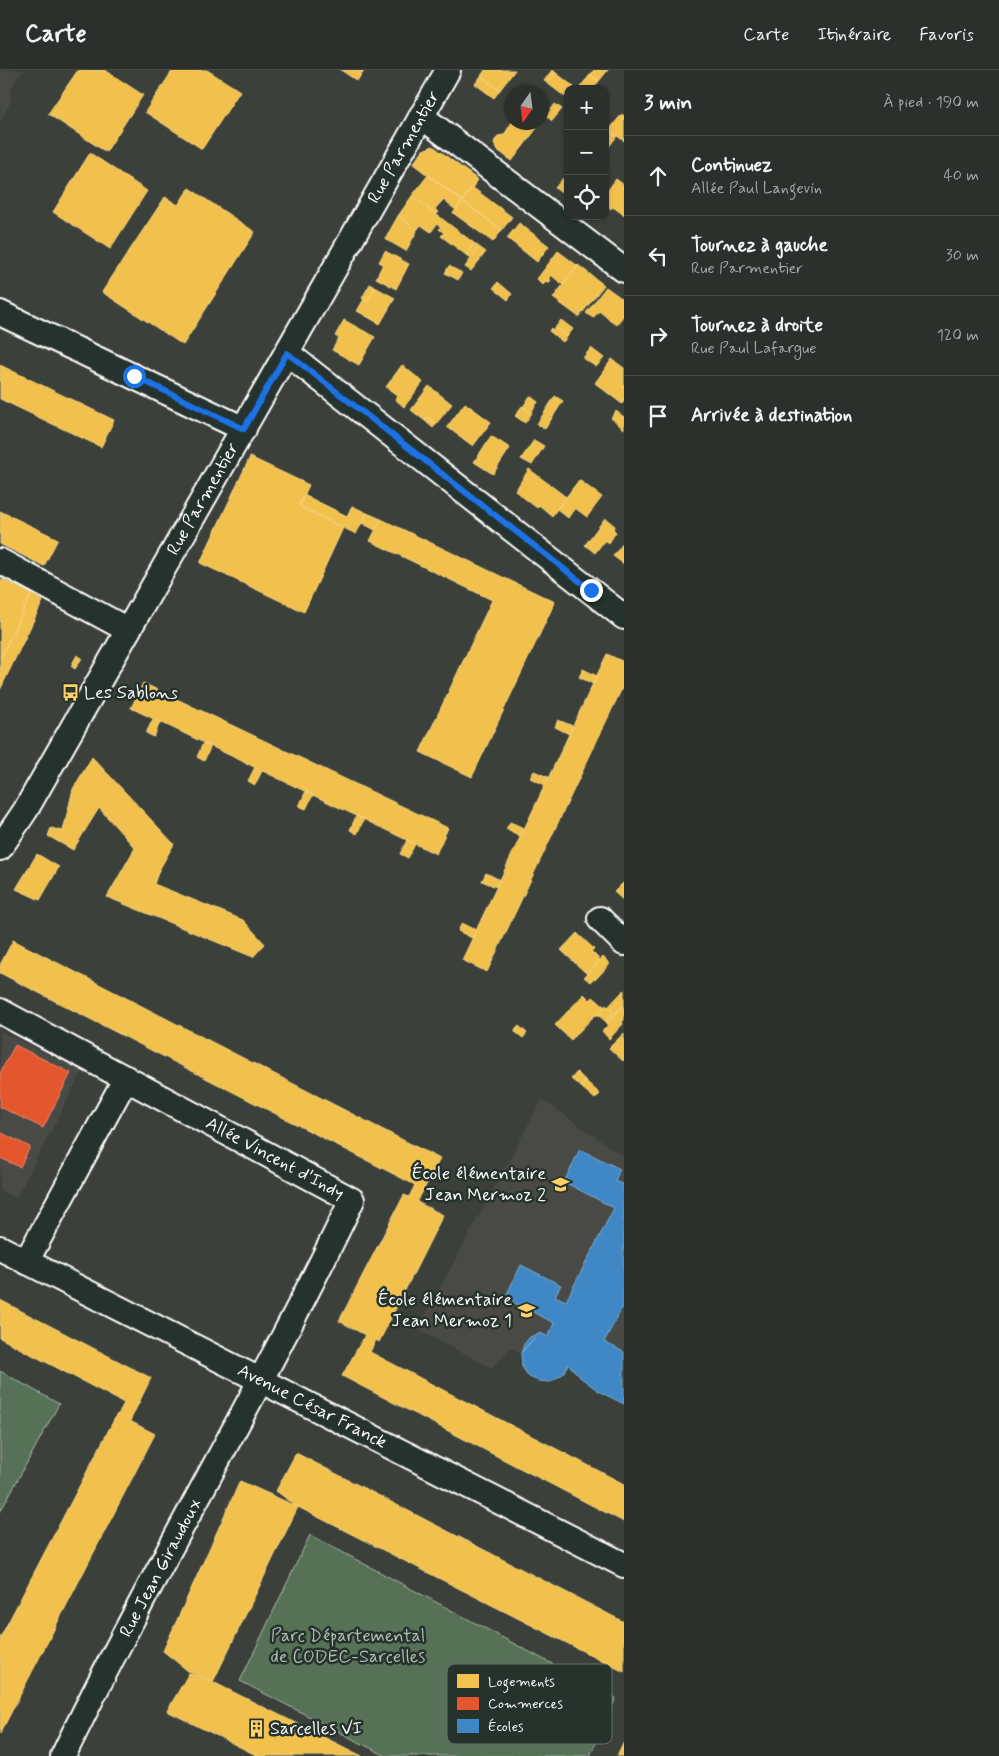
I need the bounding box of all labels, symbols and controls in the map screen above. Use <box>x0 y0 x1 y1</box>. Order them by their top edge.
text: Carte <box>25 19 87 50</box>
text: Carte <box>743 23 789 47</box>
text: Itinéraire <box>817 23 891 47</box>
text: Favoris <box>919 23 974 47</box>
north arrow <box>504 85 549 130</box>
map controls <box>564 85 609 220</box>
button: + <box>564 85 609 130</box>
street label: Rue Parmentier <box>362 86 446 208</box>
text: 3 min <box>644 89 692 117</box>
text: À pied · 190 m <box>883 92 979 113</box>
button: − <box>564 130 609 175</box>
text: Continuez <box>691 153 772 178</box>
icon: ahead <box>644 162 672 190</box>
text: 40 m <box>943 165 979 186</box>
button: locate <box>564 175 609 220</box>
text: Allée Paul Langevin <box>691 178 822 199</box>
text: Tournez à gauche <box>691 233 828 258</box>
icon: left <box>644 242 672 270</box>
text: 30 m <box>946 245 979 266</box>
text: Rue Parmentier <box>691 258 803 279</box>
text: Tournez à droite <box>691 313 823 338</box>
icon: right <box>644 322 672 350</box>
text: 120 m <box>937 325 979 346</box>
text: Rue Paul Lafargue <box>691 338 817 359</box>
route start <box>123 365 146 388</box>
icon: arrive <box>644 402 672 430</box>
text: Arrivée à destination <box>691 403 852 428</box>
street label: Rue Parmentier <box>161 438 245 560</box>
route end <box>580 579 603 602</box>
place label: Les Sablons <box>84 681 178 705</box>
bus stop icon: Les Sablons <box>60 683 80 703</box>
street label: Allée Vincent d'Indy <box>201 1112 348 1206</box>
place label: École élémentaire Jean Mermoz 2 <box>412 1162 546 1207</box>
school or university icon: École élémentaire Jean Mermoz 2 <box>550 1174 570 1194</box>
place label: École élémentaire Jean Mermoz 1 <box>378 1288 512 1333</box>
school or university icon: École élémentaire Jean Mermoz 1 <box>516 1300 536 1320</box>
street label: Avenue César Franck <box>233 1359 391 1454</box>
street label: Rue Jean Giraudoux <box>114 1494 208 1642</box>
park label: Parc Départemental de CODEC-Sarcelles <box>271 1624 425 1669</box>
legend <box>447 1664 612 1744</box>
text: Logements <box>488 1673 555 1693</box>
text: Commerces <box>488 1695 563 1713</box>
place label: Sarcelles VI <box>270 1717 362 1741</box>
text: Écoles <box>488 1718 524 1736</box>
building icon: Sarcelles VI <box>246 1719 266 1739</box>

